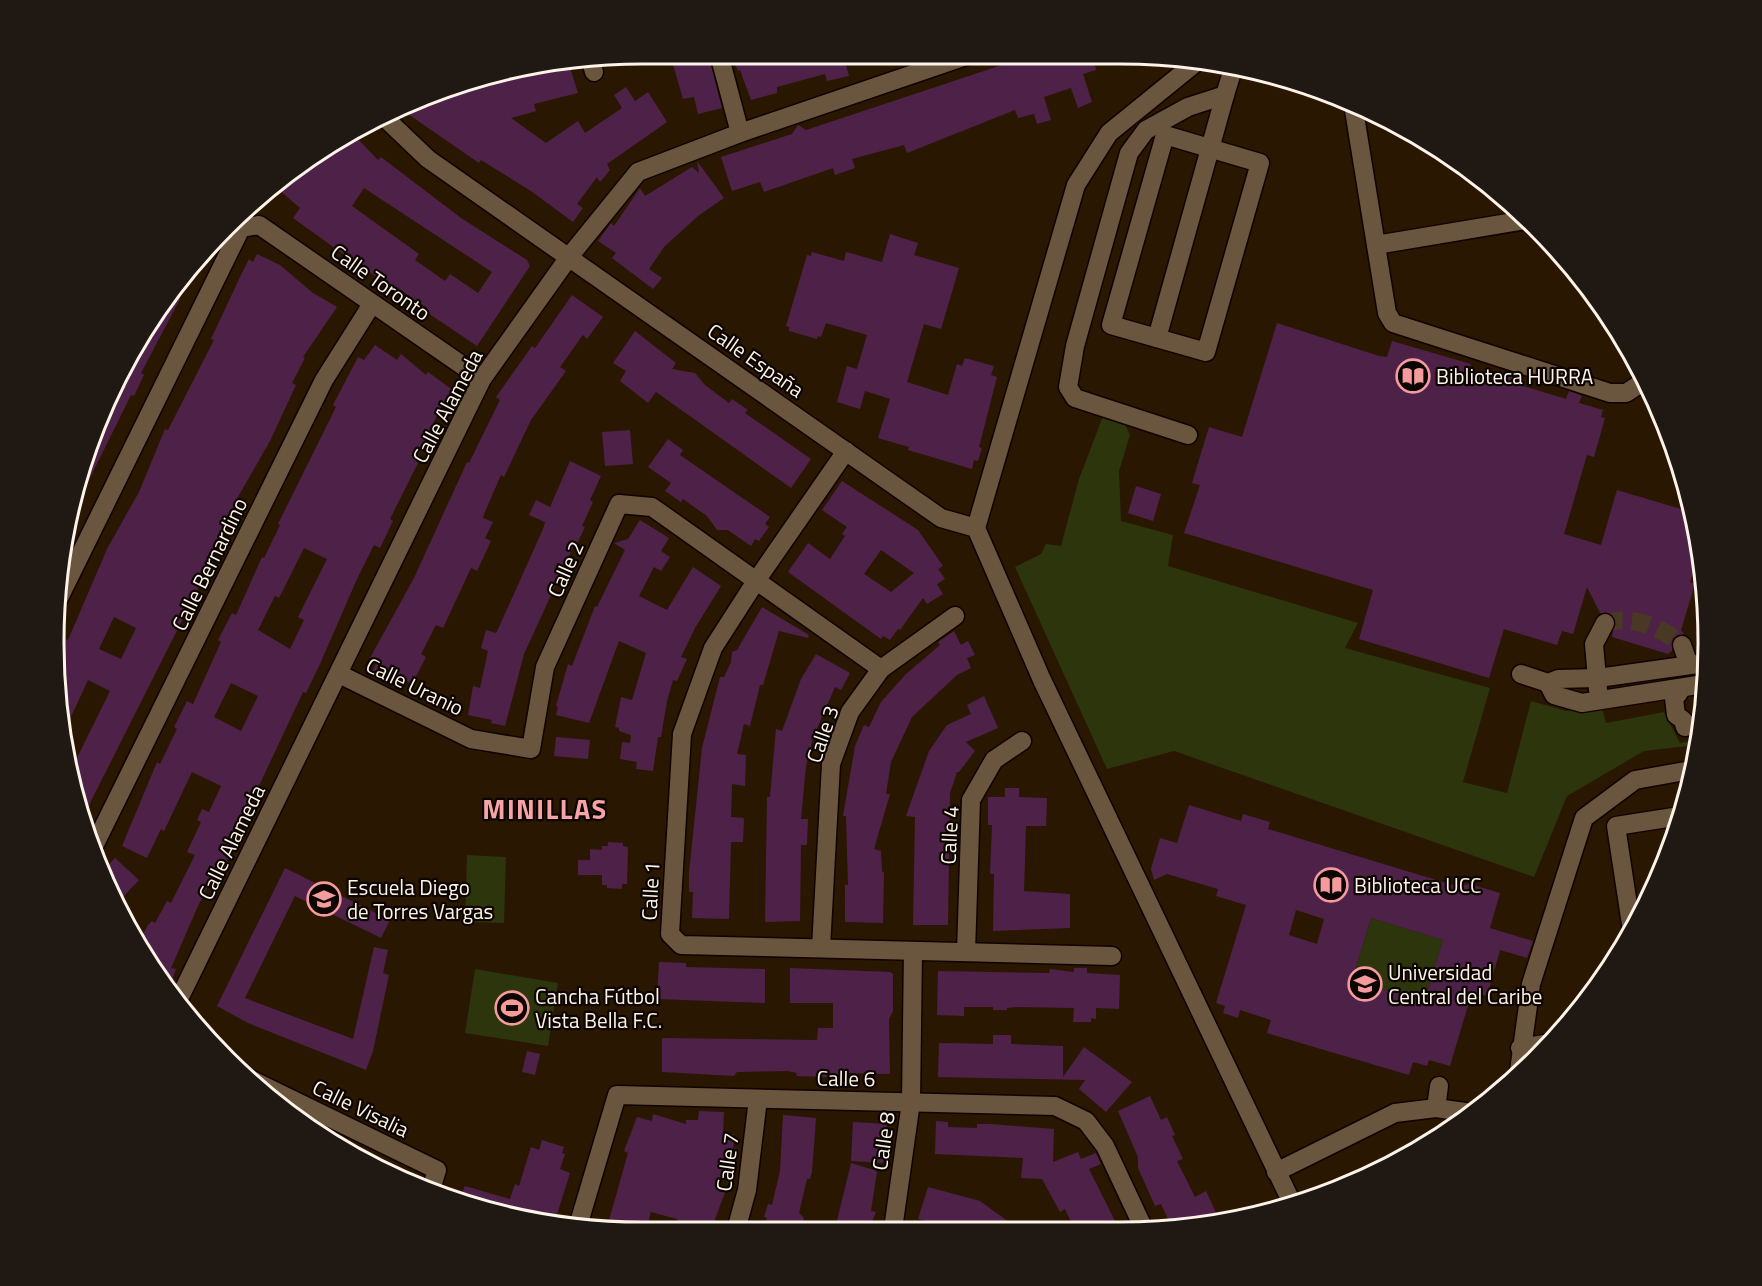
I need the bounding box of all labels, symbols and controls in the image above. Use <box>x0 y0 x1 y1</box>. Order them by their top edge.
street label: Calle Toronto <box>325 236 437 328</box>
street label: Calle España <box>701 315 811 405</box>
street label: Calle Alameda <box>404 343 491 469</box>
library icon: Biblioteca HURRA <box>1395 358 1431 394</box>
place label: Biblioteca HURRA <box>1436 360 1594 392</box>
street label: Calle Bernardino <box>163 492 255 636</box>
street label: Calle 2 <box>538 536 592 602</box>
street label: Calle Uranio <box>361 649 469 723</box>
street label: Calle 3 <box>797 701 847 767</box>
street label: Calle Alameda <box>189 779 273 905</box>
district label: MINILLAS <box>482 788 608 829</box>
street label: Calle 4 <box>931 805 967 865</box>
street label: Calle 1 <box>632 861 668 921</box>
library icon: Biblioteca UCC <box>1313 867 1349 903</box>
place label: Biblioteca UCC <box>1354 869 1482 901</box>
place label: Escuela Diego de Torres Vargas <box>347 871 493 927</box>
school or university icon: Escuela Diego de Torres Vargas <box>306 881 342 917</box>
place label: Universidad Central del Caribe <box>1388 956 1542 1012</box>
school or university icon: Universidad Central del Caribe <box>1347 966 1383 1002</box>
place label: Cancha Fútbol Vista Bella F.C. <box>535 980 662 1036</box>
sports icon: Cancha Fútbol Vista Bella F.C. <box>494 990 530 1026</box>
street label: Calle 6 <box>816 1061 876 1095</box>
street label: Calle Visalia <box>307 1071 415 1145</box>
street label: Calle 8 <box>863 1110 903 1172</box>
street label: Calle 7 <box>707 1131 747 1193</box>

